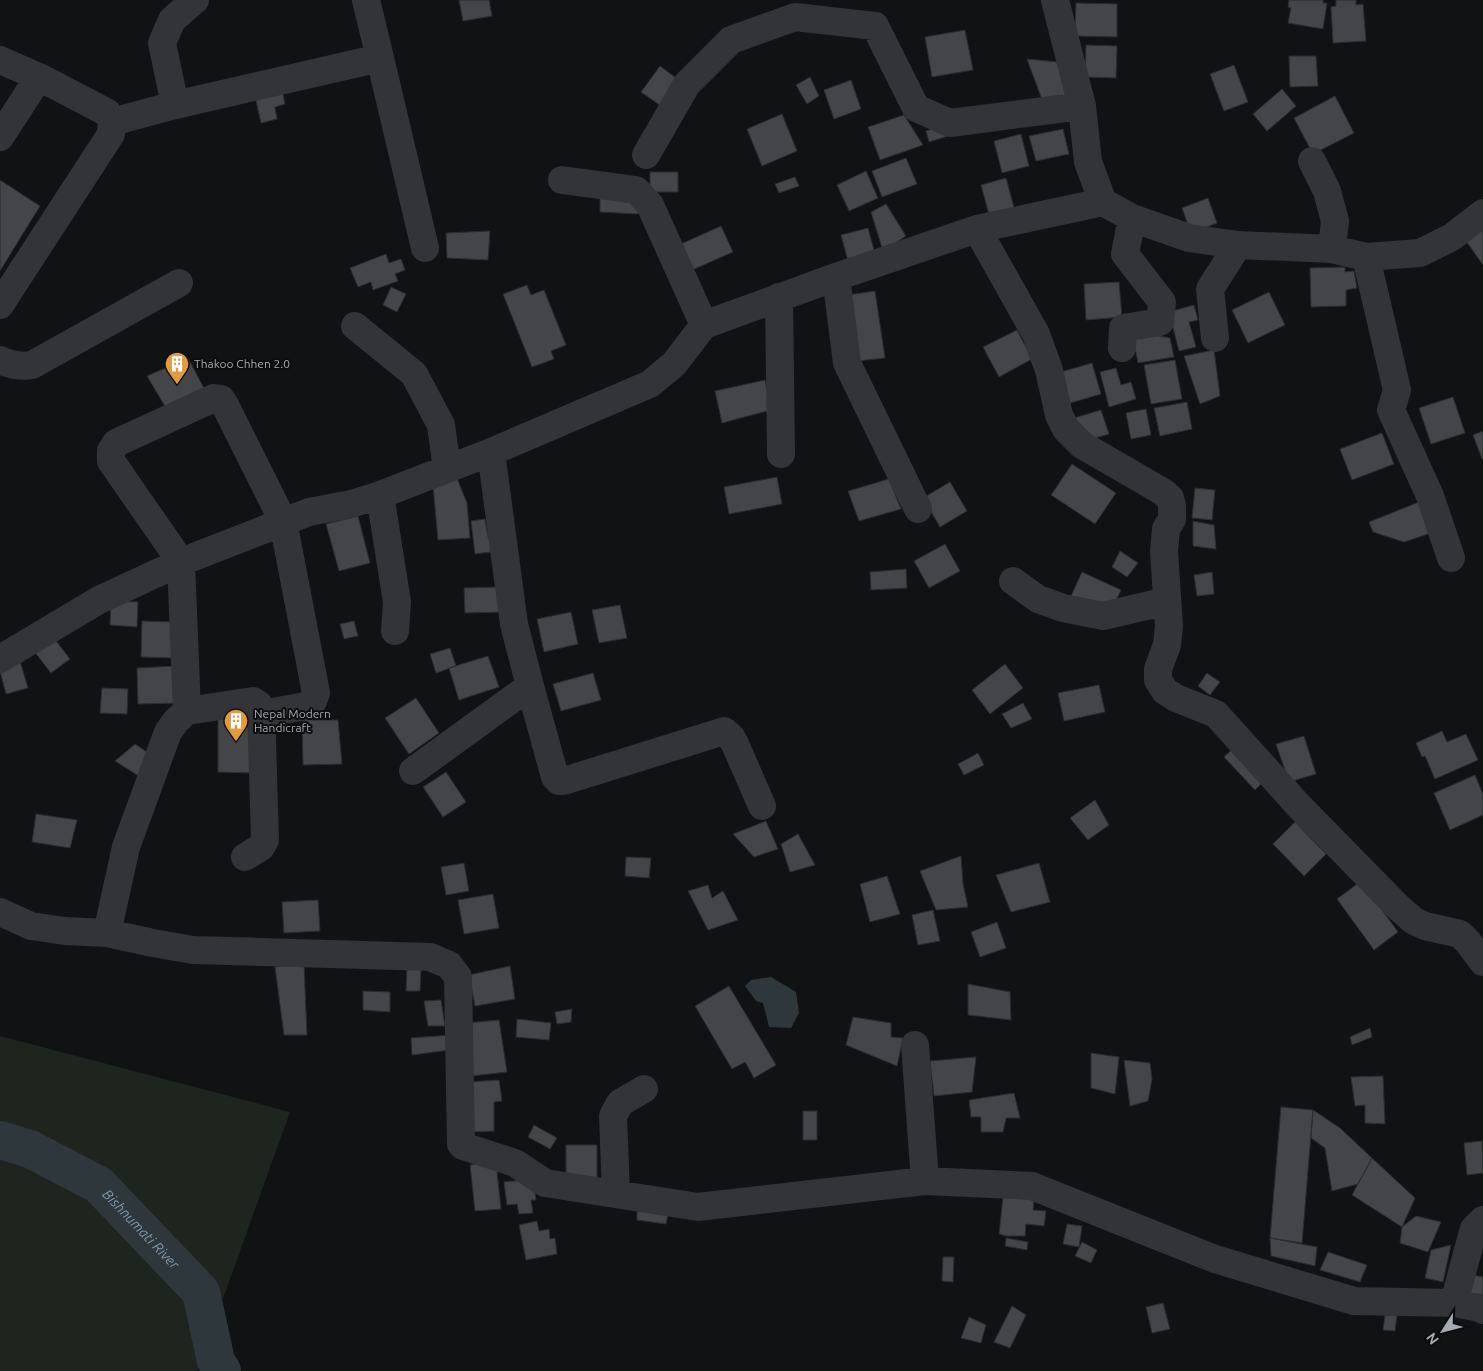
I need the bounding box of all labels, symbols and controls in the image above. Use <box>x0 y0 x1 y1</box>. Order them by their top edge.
building icon: Thakoo Chhen 2.0 <box>164 351 190 385</box>
place label: Thakoo Chhen 2.0 <box>194 357 290 370</box>
place label: Nepal Modern Handicraft <box>254 707 331 734</box>
building icon: Nepal Modern Handicraft <box>223 708 249 742</box>
water label: Bishnumati River <box>99 1186 183 1273</box>
north arrow <box>1418 1306 1468 1356</box>
text: N <box>1423 1330 1442 1348</box>

